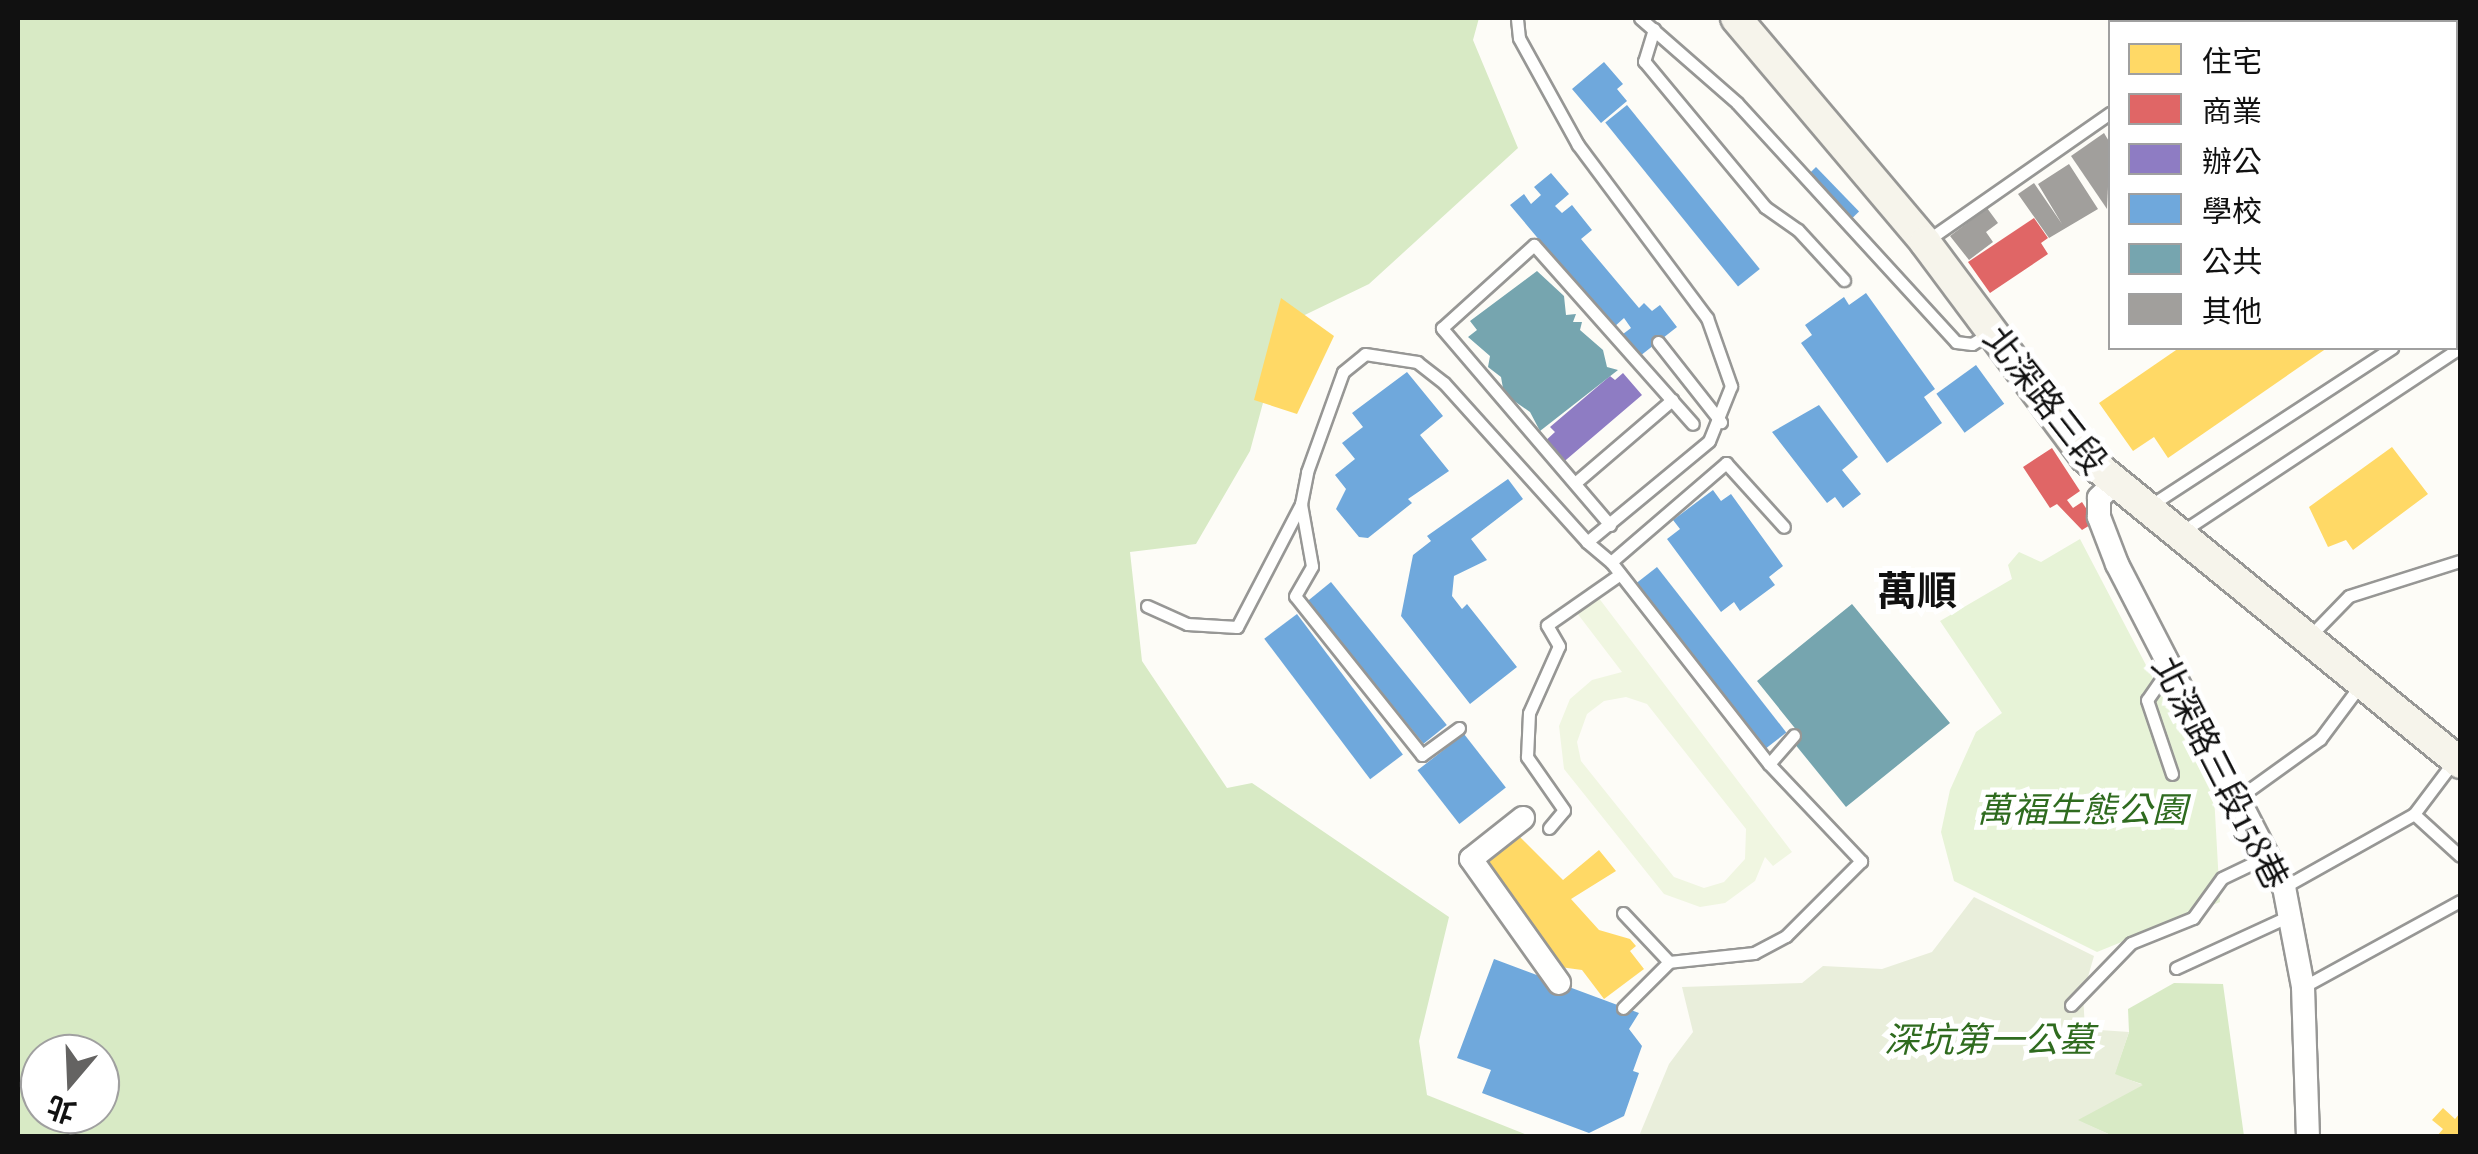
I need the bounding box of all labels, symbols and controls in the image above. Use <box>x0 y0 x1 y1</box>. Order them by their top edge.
legend <box>2108 20 2458 350</box>
text: 住宅 <box>2202 40 2262 80</box>
text: 商業 <box>2202 90 2262 130</box>
text: 辦公 <box>2202 140 2262 180</box>
text: 學校 <box>2202 190 2262 230</box>
text: 公共 <box>2202 240 2262 280</box>
text: 其他 <box>2202 290 2262 330</box>
street label: 北深路三段 <box>1977 317 2117 481</box>
district label: 萬順 <box>1877 565 1957 613</box>
street label: 北深路三段158巷 <box>2145 649 2299 895</box>
park label: 萬福生態公園 <box>1977 787 2187 829</box>
park label: 深坑第一公墓 <box>1884 1017 2094 1059</box>
north arrow <box>20 1034 120 1134</box>
text: 北 <box>41 1089 80 1133</box>

